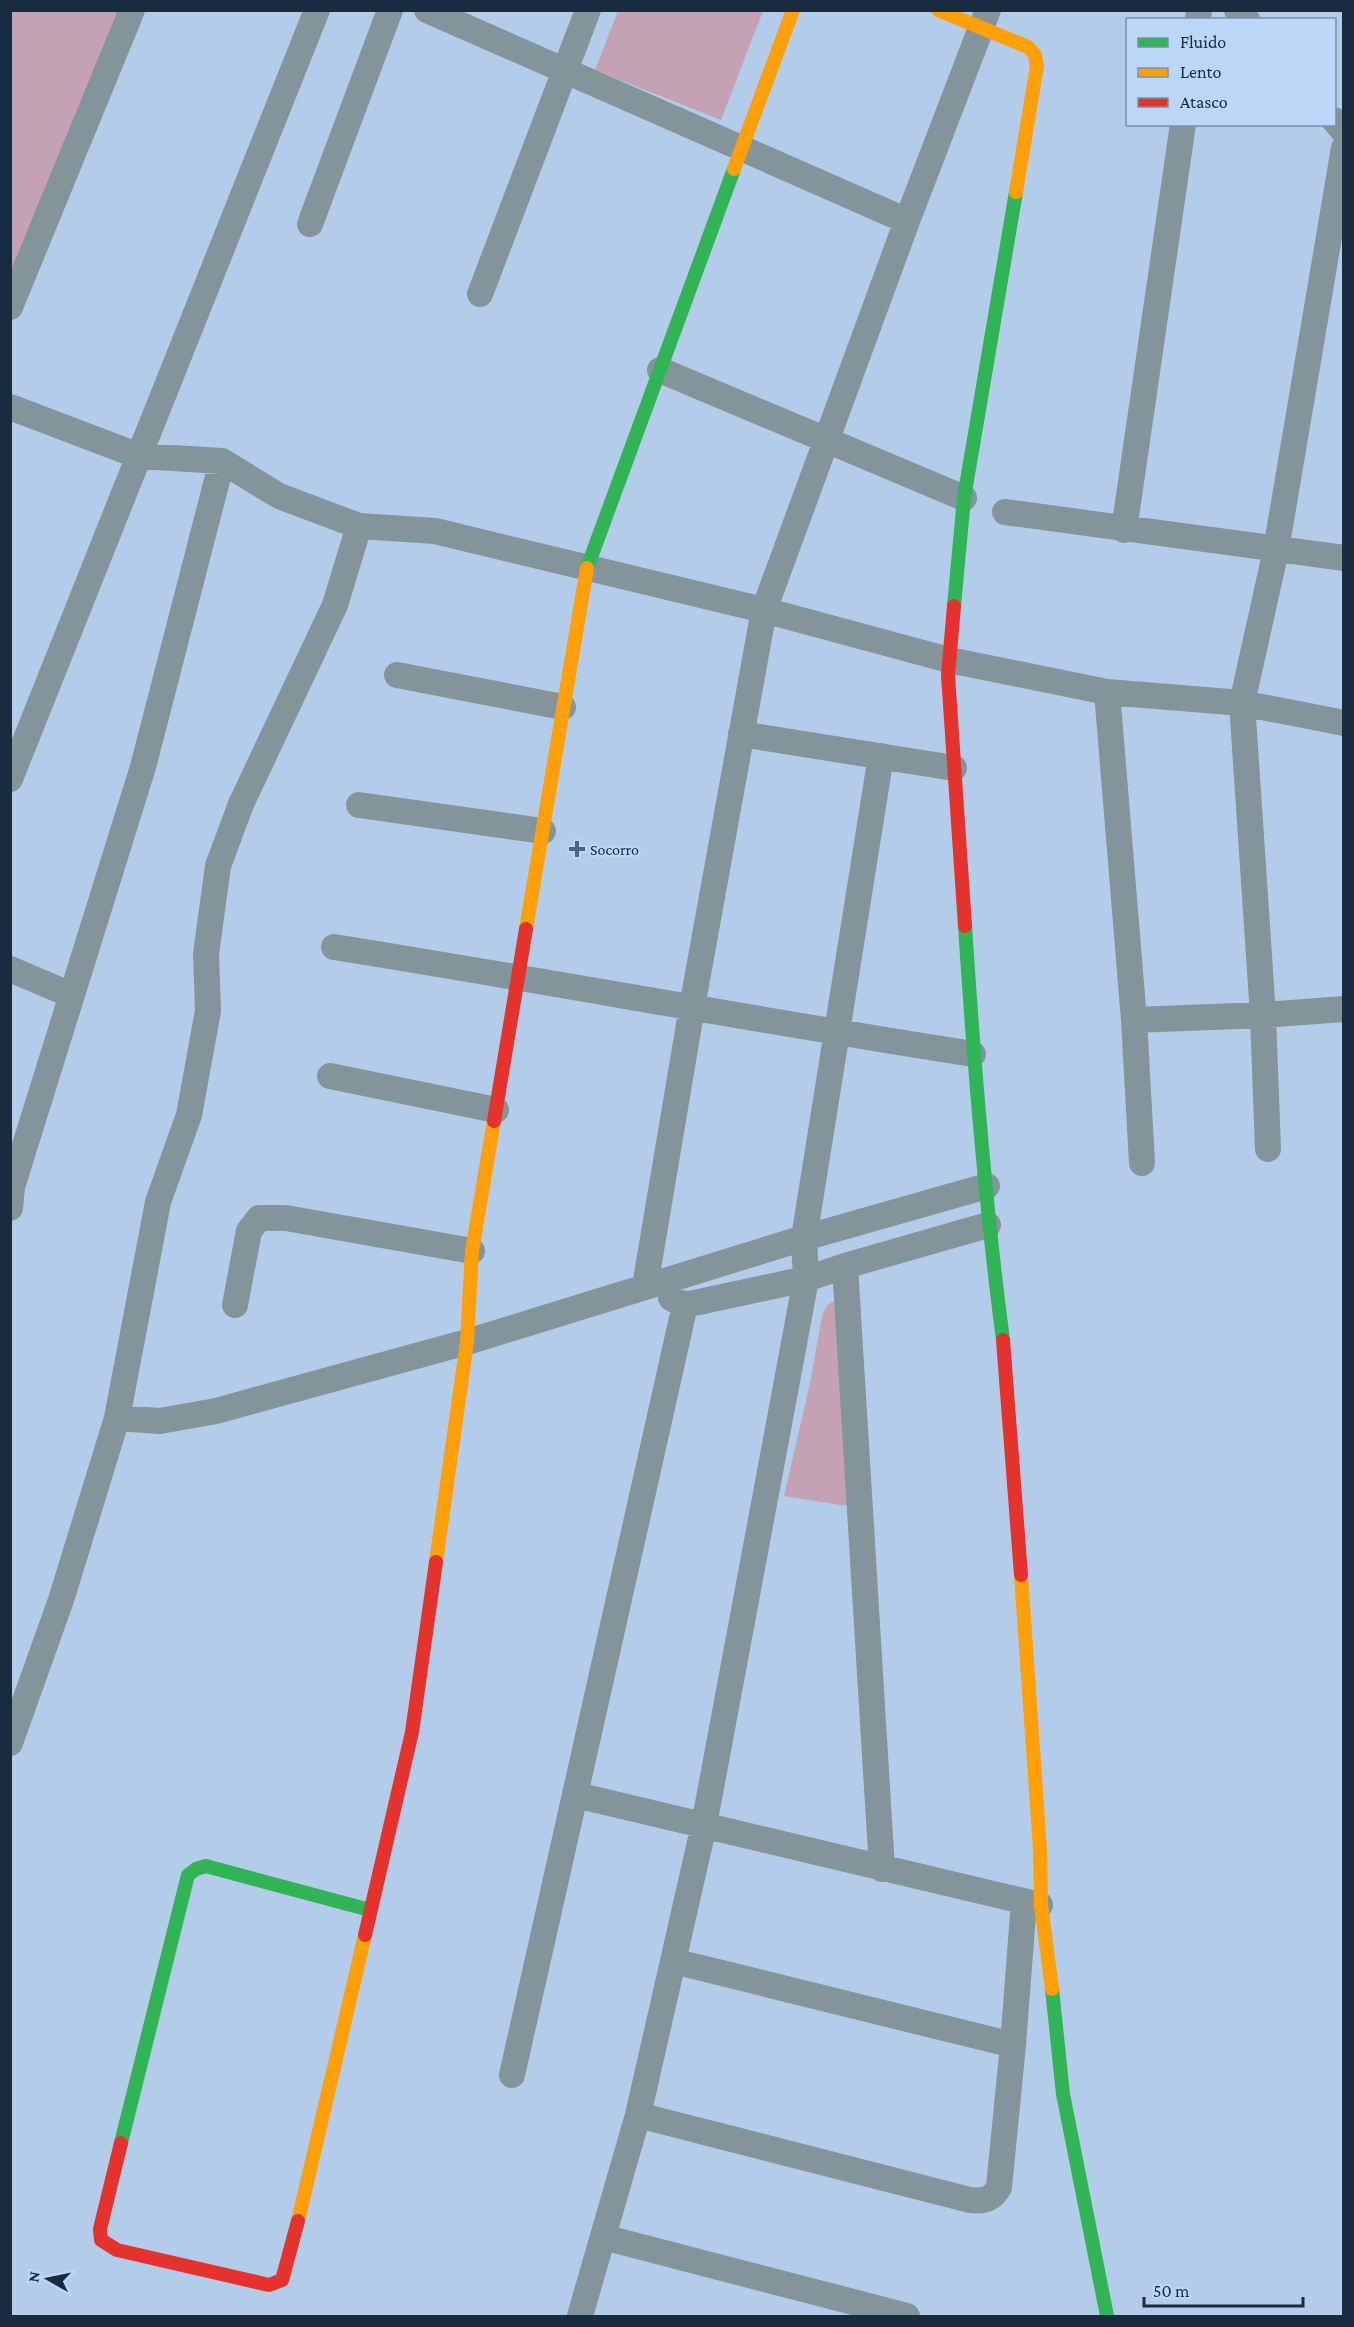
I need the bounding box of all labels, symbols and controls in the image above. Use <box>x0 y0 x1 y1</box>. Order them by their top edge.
legend <box>1126 18 1336 126</box>
text: Fluido <box>1180 32 1226 52</box>
text: Lento <box>1180 62 1221 82</box>
text: Atasco <box>1180 92 1228 112</box>
marker: Socorro <box>568 840 586 858</box>
place label: Socorro <box>590 841 639 858</box>
north arrow <box>18 2249 78 2309</box>
text: N <box>24 2270 43 2283</box>
scale bar <box>1144 2270 1303 2308</box>
text: 50 m <box>1153 2281 1190 2301</box>

